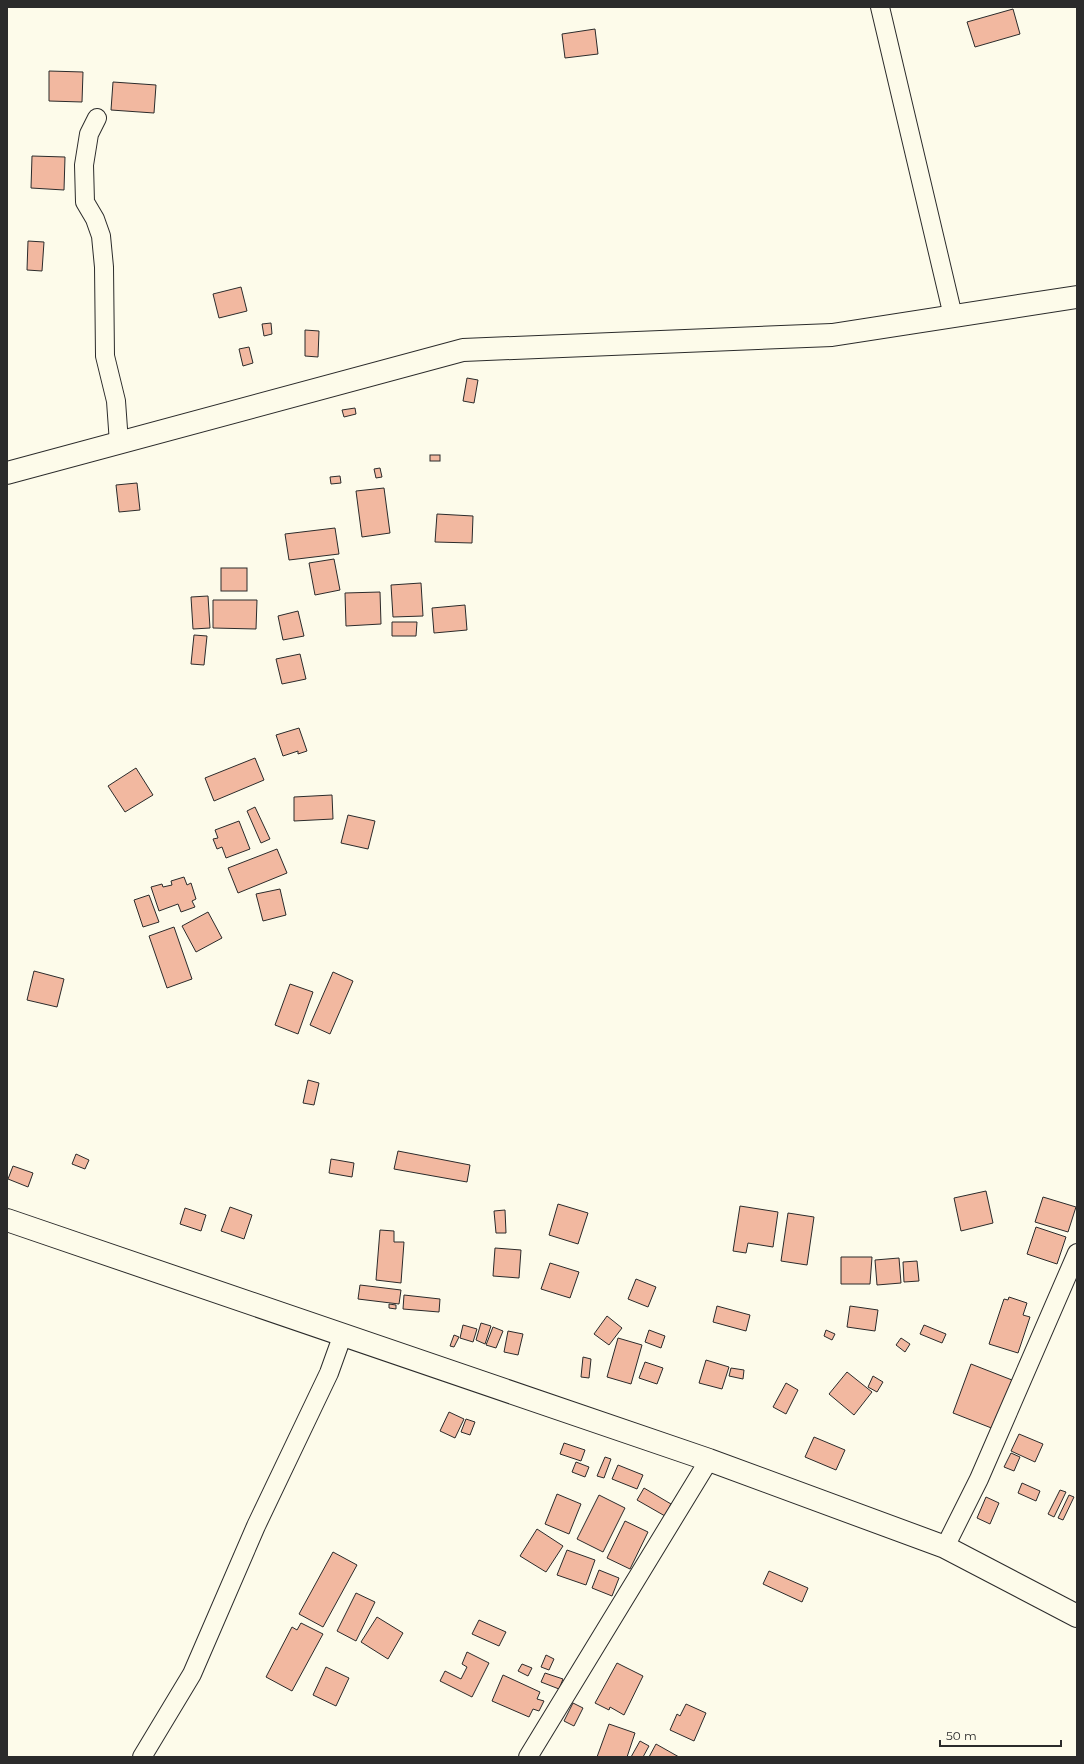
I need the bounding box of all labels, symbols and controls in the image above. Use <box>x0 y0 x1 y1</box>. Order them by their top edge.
scale bar <box>940 1722 1061 1748</box>
text: 50 m <box>946 1728 977 1743</box>

